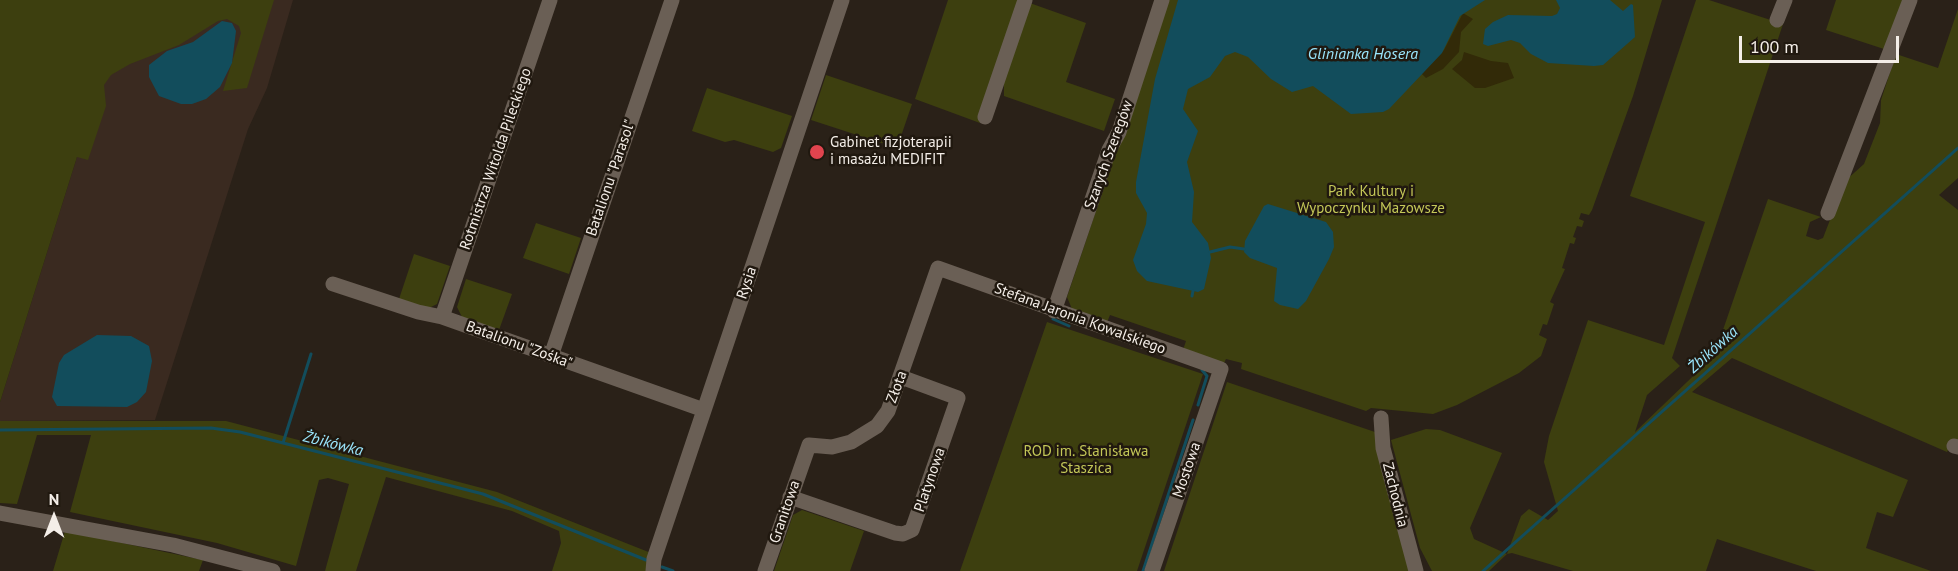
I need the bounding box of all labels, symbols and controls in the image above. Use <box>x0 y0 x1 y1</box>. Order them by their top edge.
scale bar <box>1742 24 1902 62</box>
text: 100 m <box>1750 35 1799 58</box>
water label: Glinianka Hosera <box>1308 44 1418 64</box>
street label: Rotmistrza Witolda Pileckiego <box>456 66 536 252</box>
street label: Szarych Szeregów <box>1081 98 1137 212</box>
street label: Batalionu "Parasol" <box>583 117 639 239</box>
place label: Gabinet fizjoterapii i masażu MEDIFIT <box>830 134 952 169</box>
marker: Gabinet fizjoterapii i masażu MEDIFIT <box>808 143 826 161</box>
park label: Park Kultury i Wypoczynku Mazowsze <box>1297 183 1445 218</box>
street label: Rysia <box>733 264 761 302</box>
street label: Stefana Jaronia Kowalskiego <box>992 280 1168 358</box>
street label: Batalionu "Zośka" <box>463 317 575 373</box>
water label: Żbikówka <box>1684 322 1742 378</box>
street label: Złota <box>883 368 911 406</box>
water label: Żbikówka <box>301 427 365 461</box>
street label: Mostowa <box>1169 440 1205 500</box>
park label: ROD im. Stanisława Staszica <box>1023 443 1149 478</box>
street label: Platynowa <box>911 445 949 515</box>
street label: Zachodnia <box>1378 461 1412 529</box>
street label: Granitowa <box>766 478 804 546</box>
north arrow <box>24 487 84 547</box>
text: N <box>49 489 59 509</box>

